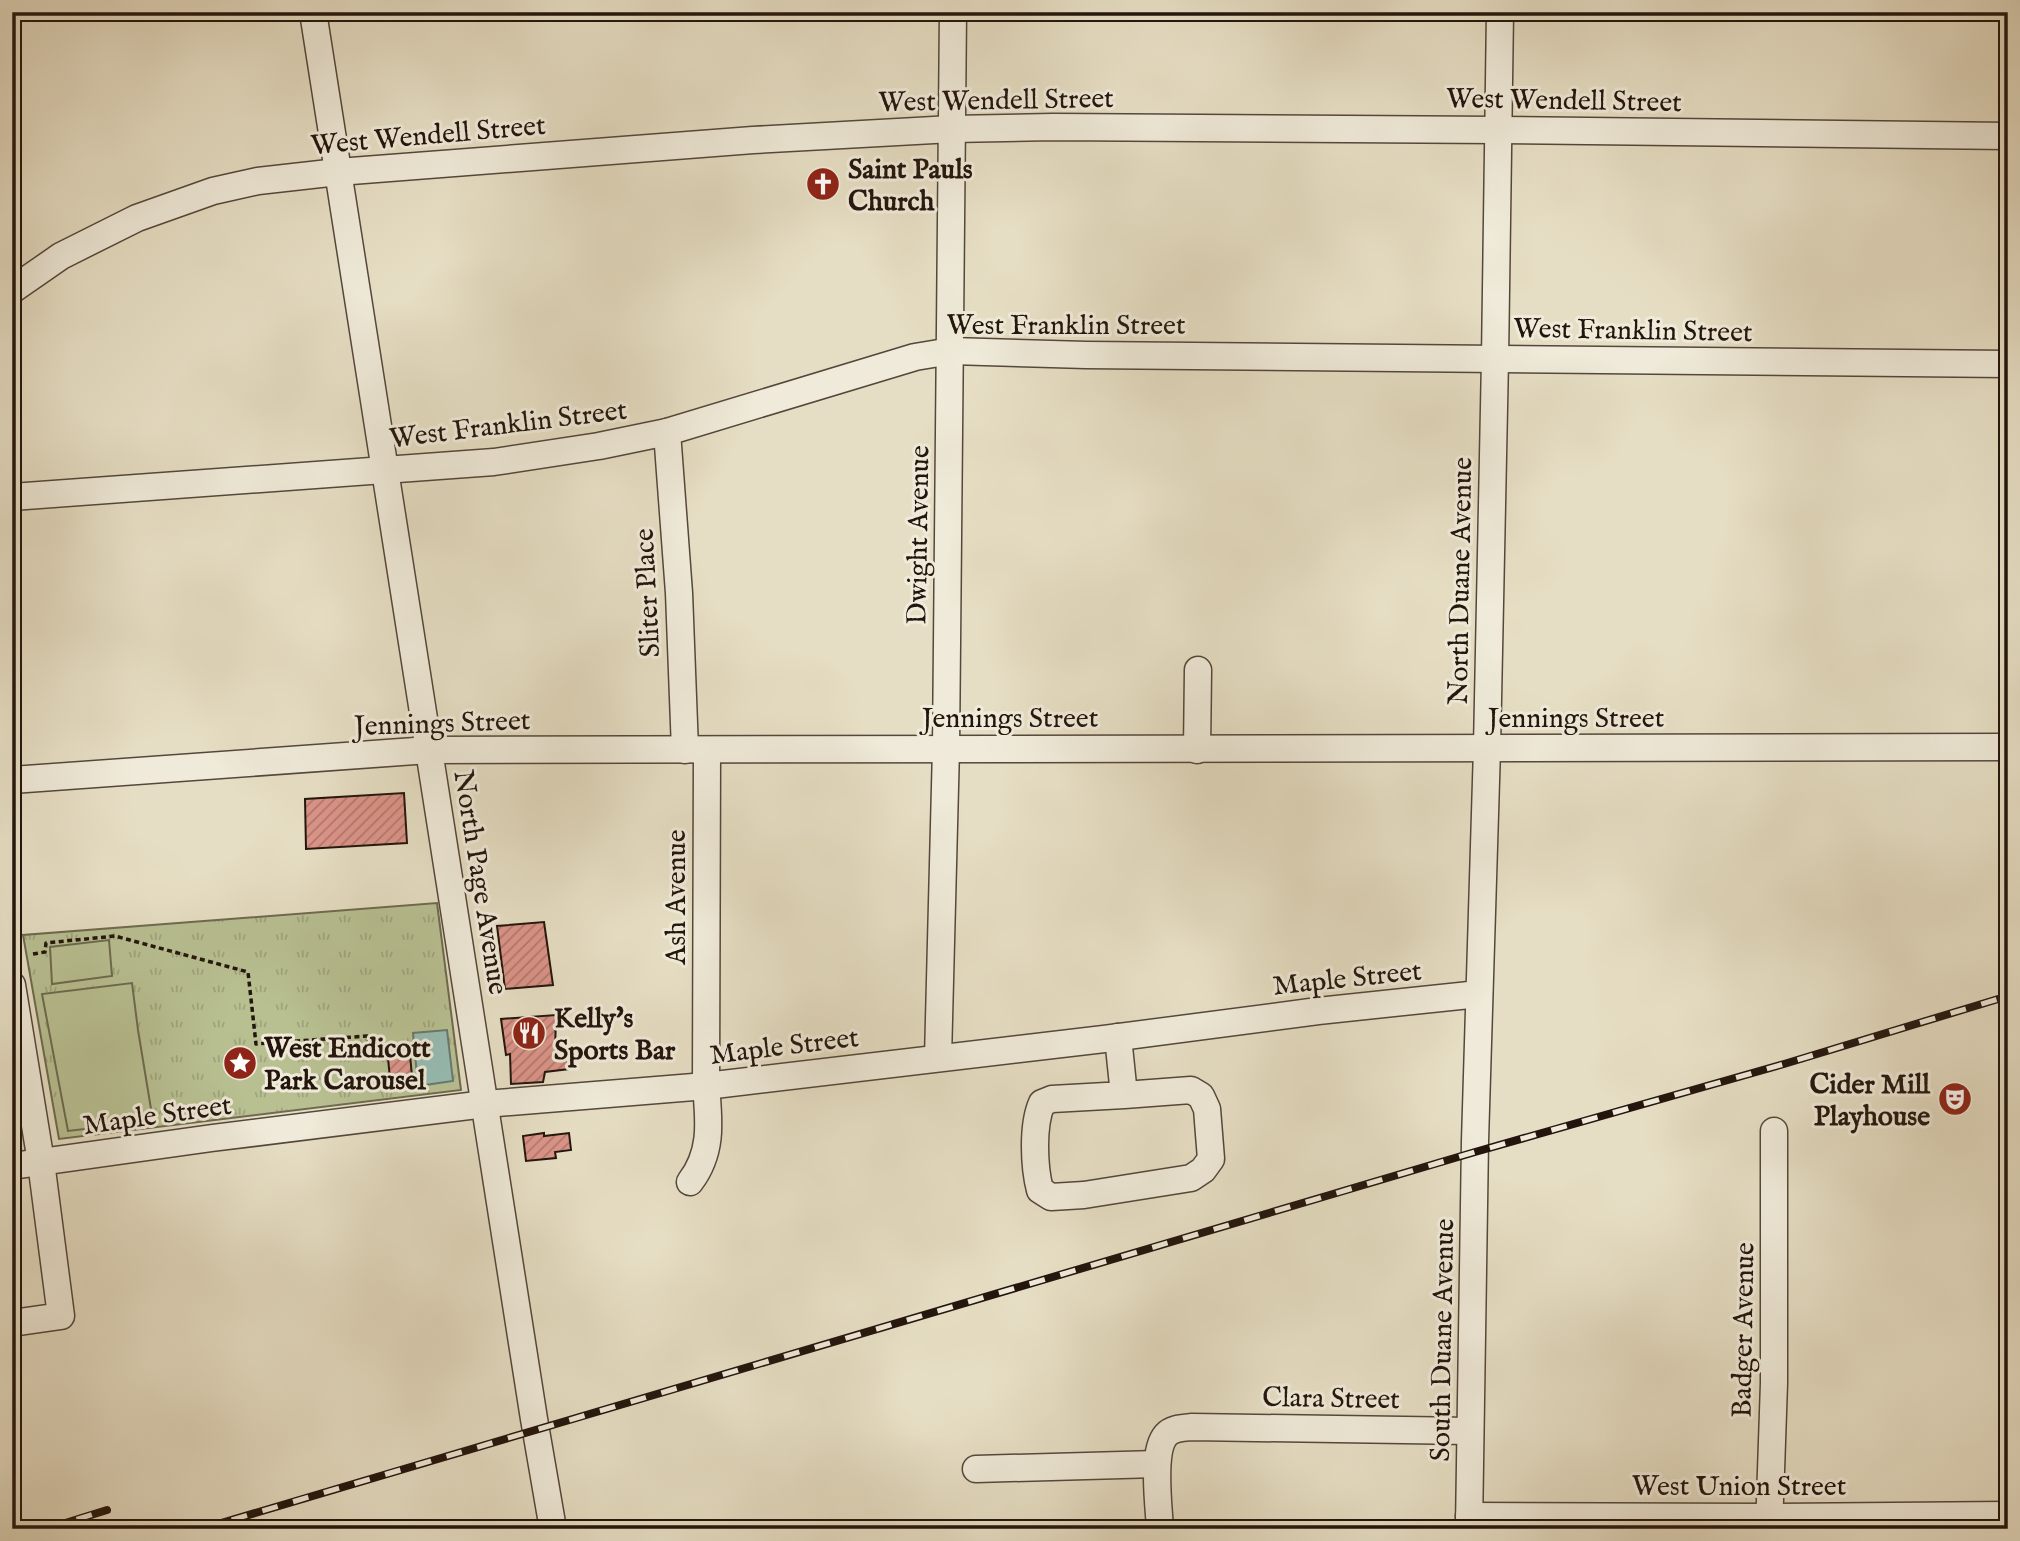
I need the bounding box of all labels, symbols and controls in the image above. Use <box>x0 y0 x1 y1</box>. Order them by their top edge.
street label: West Wendell Street <box>878 82 1114 121</box>
street label: West Wendell Street <box>1446 82 1682 121</box>
street label: West Wendell Street <box>309 109 547 164</box>
place label: Saint Pauls Church <box>848 153 973 220</box>
church icon: Saint Pauls Church <box>804 165 842 203</box>
street label: West Franklin Street <box>946 309 1186 344</box>
street label: West Franklin Street <box>1513 312 1753 351</box>
street label: West Franklin Street <box>387 393 630 457</box>
street label: Dwight Avenue <box>900 445 939 625</box>
street label: North Duane Avenue <box>1442 457 1481 705</box>
street label: Sliter Place <box>628 527 669 658</box>
street label: Jennings Street <box>919 702 1099 737</box>
street label: Jennings Street <box>1485 702 1665 737</box>
street label: Jennings Street <box>350 704 531 745</box>
street label: North Page Avenue <box>444 767 515 997</box>
street label: Ash Avenue <box>660 829 695 966</box>
street label: Maple Street <box>1271 954 1424 1005</box>
place label: Kelly's Sports Bar <box>554 1002 676 1069</box>
restaurant icon: Kelly's Sports Bar <box>510 1014 548 1052</box>
street label: Maple Street <box>708 1021 861 1074</box>
place label: West Endicott Park Carousel <box>263 1032 431 1099</box>
place icon: West Endicott Park Carousel <box>221 1044 259 1082</box>
place label: Cider Mill Playhouse <box>1809 1068 1931 1135</box>
theatre icon: Cider Mill Playhouse <box>1936 1080 1974 1118</box>
street label: Maple Street <box>81 1089 234 1144</box>
street label: South Duane Avenue <box>1424 1218 1463 1462</box>
street label: Badger Avenue <box>1725 1242 1764 1418</box>
street label: Clara Street <box>1262 1381 1401 1418</box>
street label: West Union Street <box>1632 1470 1847 1505</box>

